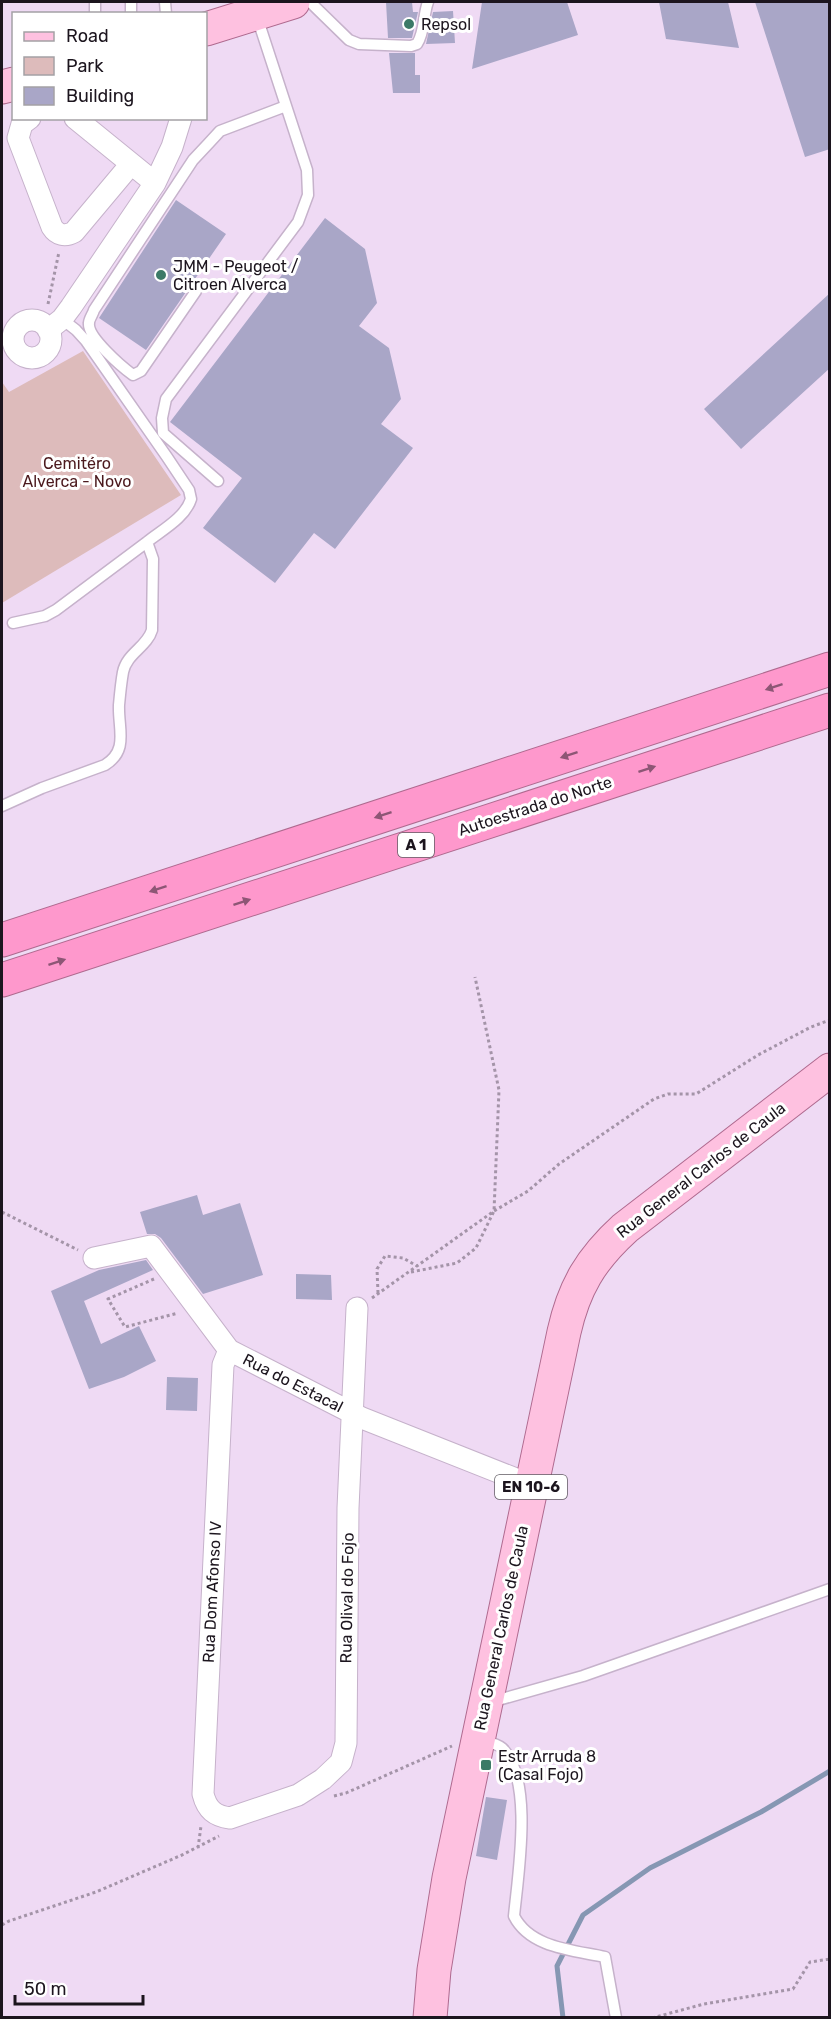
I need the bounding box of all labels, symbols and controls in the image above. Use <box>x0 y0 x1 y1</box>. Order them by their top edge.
legend <box>12 12 207 120</box>
place label: Repsol <box>421 15 471 34</box>
marker: Repsol <box>402 17 416 31</box>
text: Road <box>66 25 109 47</box>
text: Park <box>66 55 104 77</box>
text: Building <box>66 85 134 107</box>
place label: JMM - Peugeot / Citroen Alverca <box>173 257 299 294</box>
marker: JMM - Peugeot / Citroen Alverca <box>154 268 168 282</box>
park label: Cemitéro Alverca - Novo <box>22 454 132 491</box>
one-way arrow <box>765 683 783 693</box>
one-way arrow <box>560 750 578 760</box>
one-way arrow <box>638 764 656 773</box>
street label: Autoestrada do Norte <box>456 772 614 840</box>
one-way arrow <box>374 811 392 820</box>
road number: A 1 <box>398 833 434 857</box>
one-way arrow <box>149 884 167 894</box>
one-way arrow <box>233 896 251 906</box>
one-way arrow <box>48 957 66 966</box>
street label: Rua General Carlos de Caula <box>613 1098 789 1242</box>
street label: Rua do Estacal <box>240 1350 346 1416</box>
road number: EN 10-6 <box>495 1475 567 1499</box>
street label: Rua Dom Afonso IV <box>199 1521 225 1663</box>
street label: Rua General Carlos de Caula <box>470 1524 532 1732</box>
street label: Rua Olival do Fojo <box>336 1532 358 1664</box>
place label: Estr Arruda 8 (Casal Fojo) <box>498 1747 596 1784</box>
marker: Estr Arruda 8 (Casal Fojo) <box>479 1758 493 1772</box>
scale bar <box>15 1968 142 2006</box>
text: 50 m <box>24 1978 67 2000</box>

